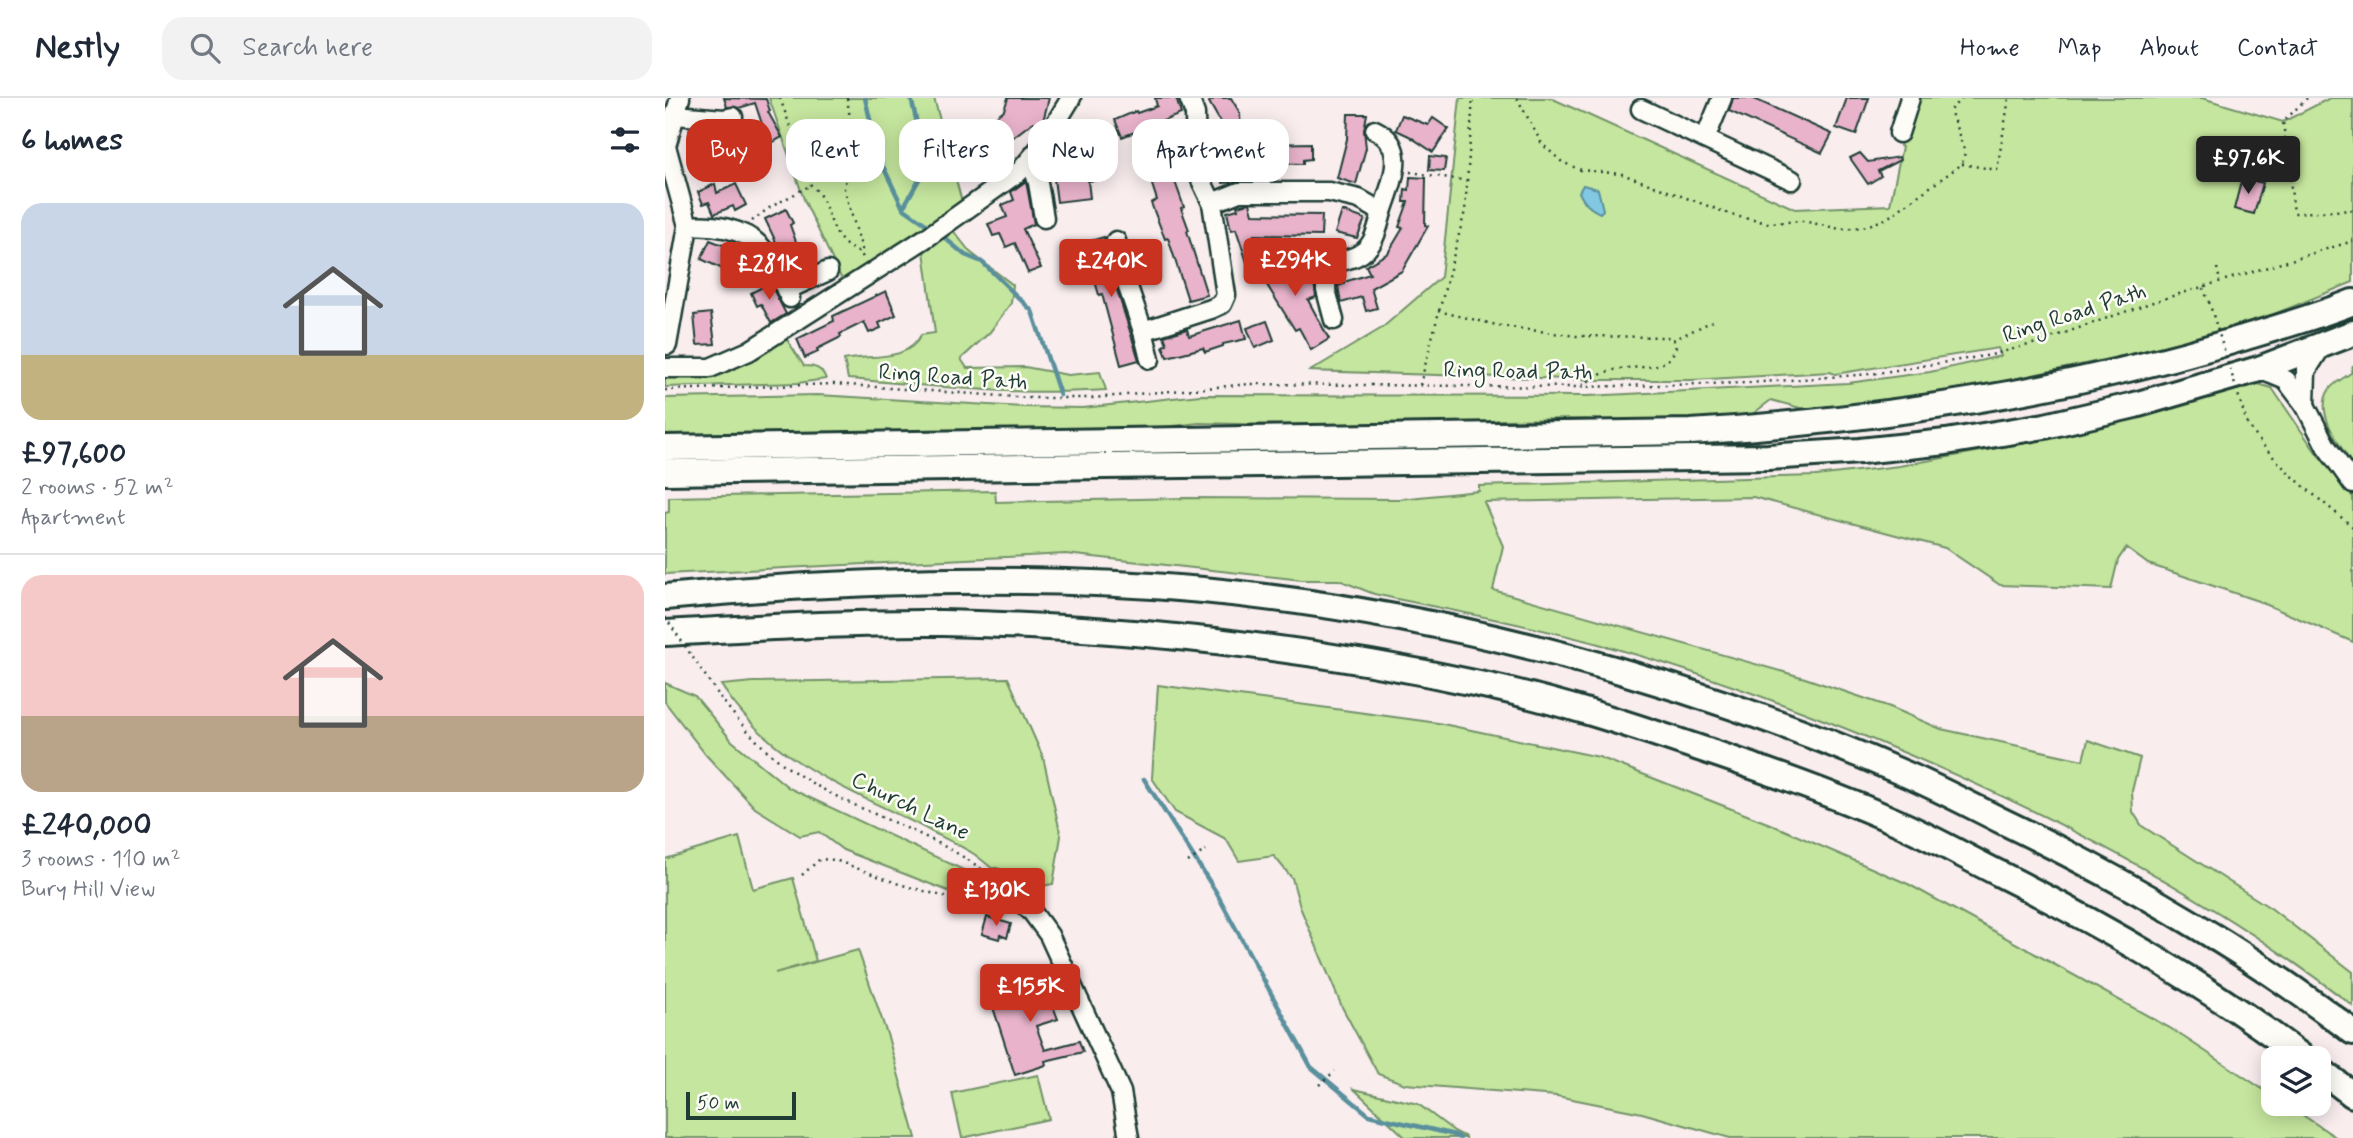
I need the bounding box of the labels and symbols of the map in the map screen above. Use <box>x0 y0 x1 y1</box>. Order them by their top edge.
pin: £97.6K <box>2191 136 2305 196</box>
pin: £294K <box>1246 238 1344 298</box>
pin: £240K <box>1062 240 1160 299</box>
pin: £281K <box>720 242 818 302</box>
street label: Ring Road Path <box>1999 277 2151 353</box>
street label: Ring Road Path <box>1443 356 1593 390</box>
street label: Ring Road Path <box>877 358 1028 400</box>
street label: Church Lane <box>846 765 974 848</box>
pin: £130K <box>947 868 1045 928</box>
pin: £155K <box>981 964 1079 1024</box>
scale bar <box>686 1089 796 1121</box>

